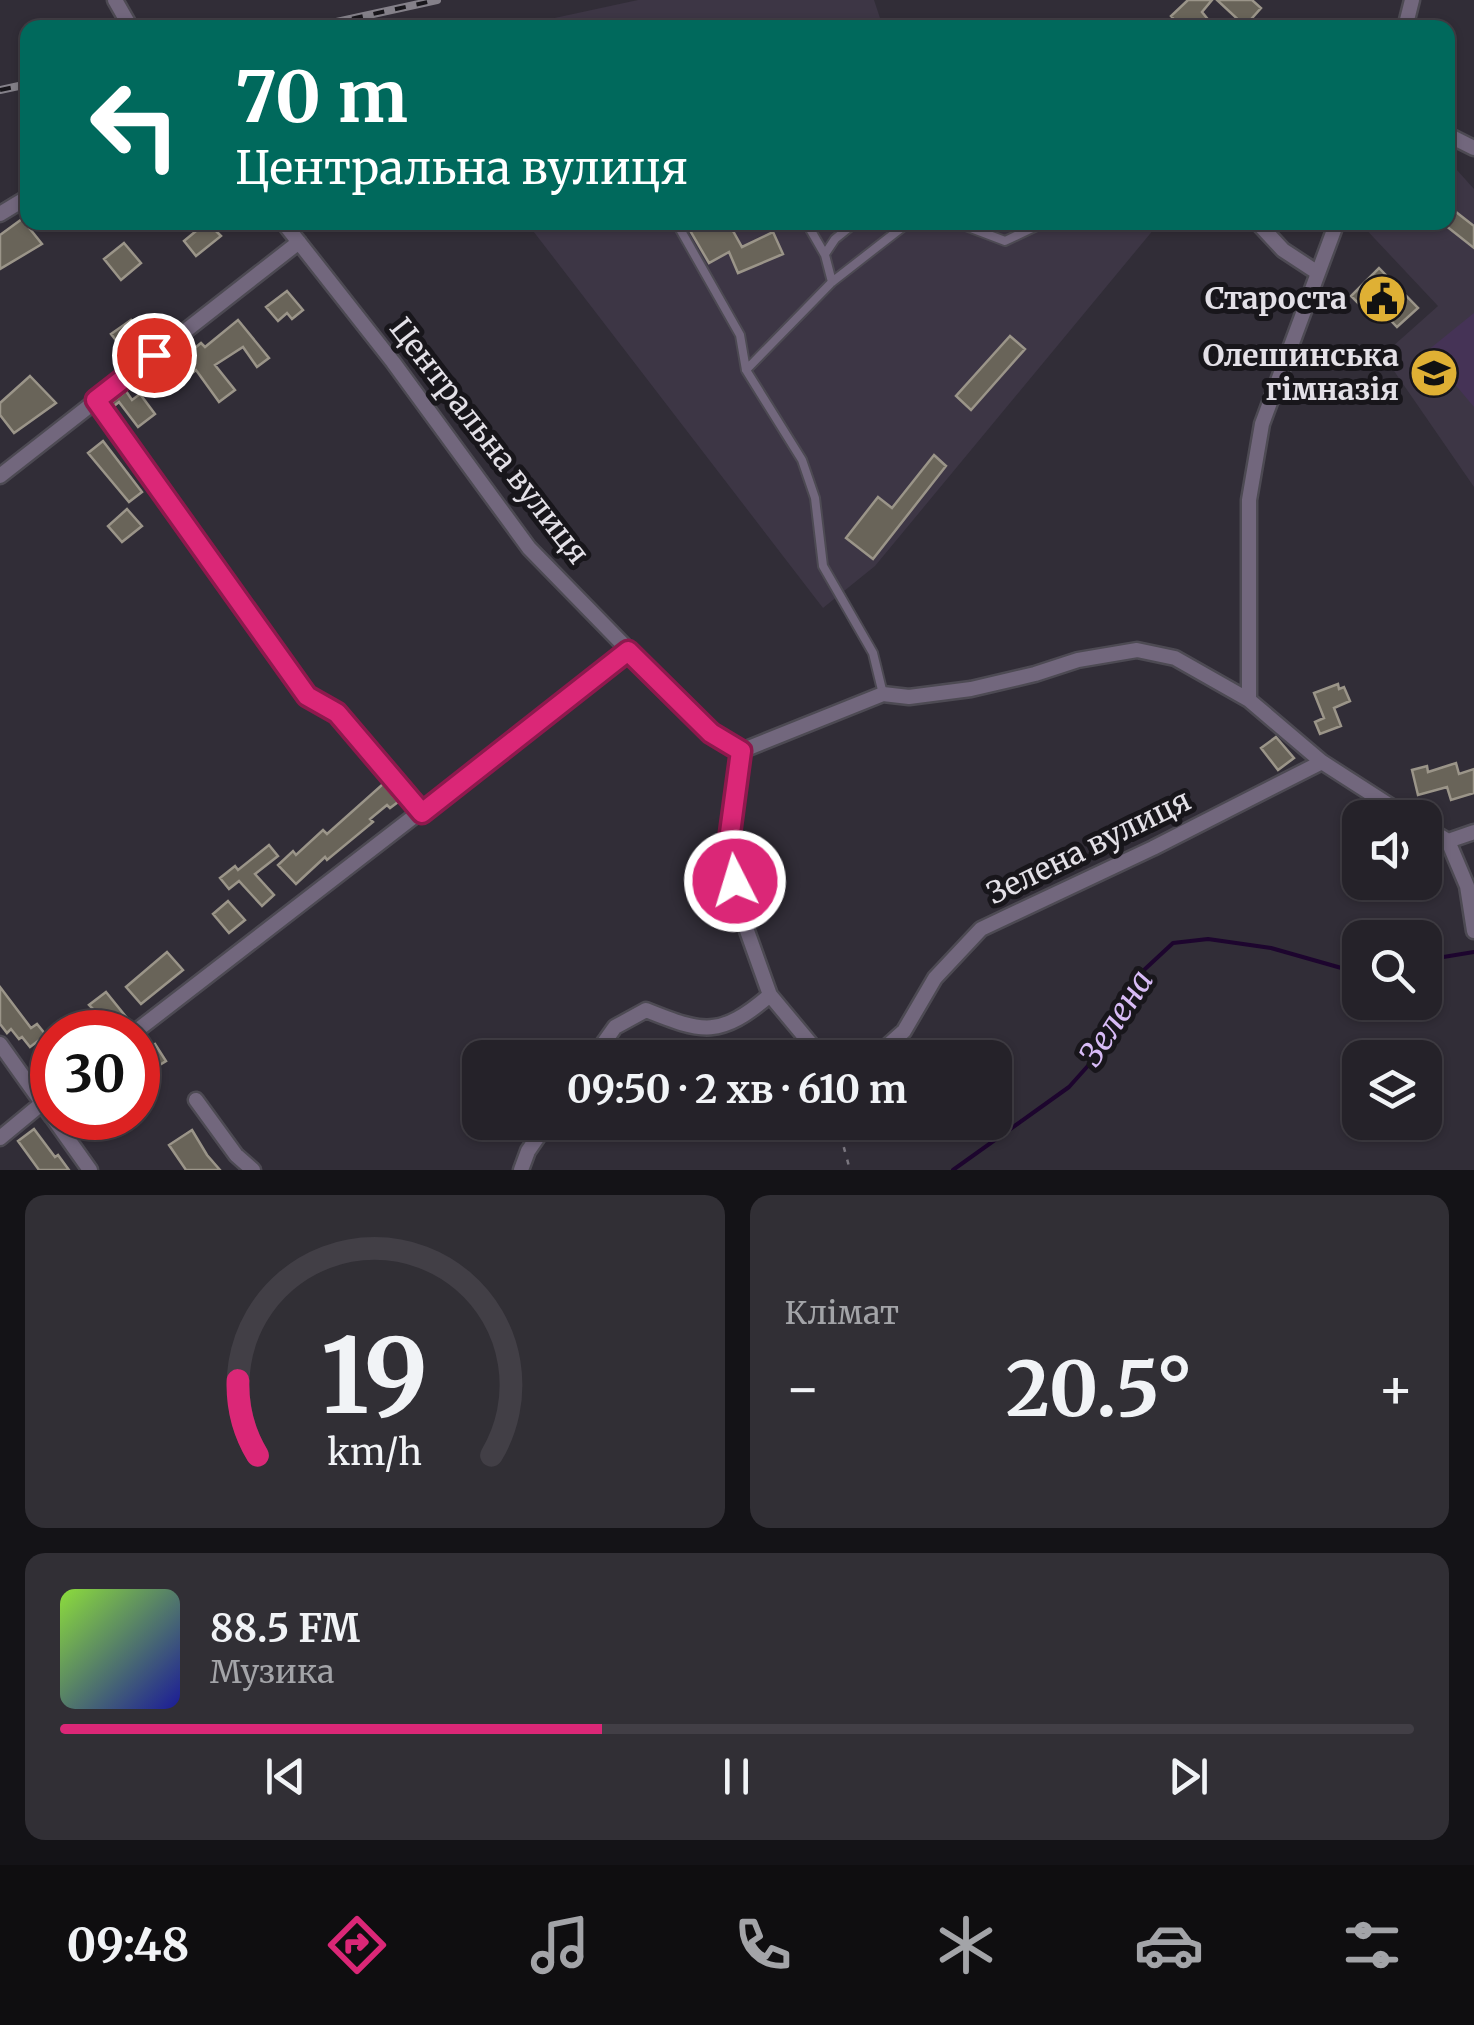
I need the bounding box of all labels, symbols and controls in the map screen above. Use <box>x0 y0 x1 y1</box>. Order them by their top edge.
text: 70 m <box>235 53 408 141</box>
icon: left <box>70 60 200 190</box>
text: Центральна вулиця <box>235 140 688 196</box>
public building icon: Староста <box>1356 273 1408 325</box>
place label: Староста <box>1205 279 1347 317</box>
street label: Центральна вулиця <box>382 310 598 571</box>
pin <box>112 313 197 398</box>
icon: arrive <box>127 328 182 383</box>
place label: Олешинська гімназія <box>1203 336 1399 408</box>
school or university icon: Олешинська гімназія <box>1408 347 1460 399</box>
street label: Зелена вулиця <box>980 780 1197 912</box>
map controls <box>1342 800 1442 1140</box>
button: sound <box>1342 800 1442 900</box>
position arrow <box>683 829 787 933</box>
button: search <box>1342 920 1442 1020</box>
water label: Зелена <box>1070 962 1162 1074</box>
speed limit sign: 30 <box>30 1010 160 1140</box>
button: layers <box>1342 1040 1442 1140</box>
text: 09:50 · 2 хв · 610 m <box>567 1066 907 1113</box>
text: Клімат <box>785 1293 899 1333</box>
text: 19 <box>321 1311 428 1441</box>
text: 20.5° <box>1006 1342 1193 1436</box>
text: − <box>785 1354 821 1423</box>
text: + <box>1377 1354 1414 1423</box>
text: km/h <box>327 1430 422 1475</box>
text: 88.5 FM <box>210 1605 360 1652</box>
text: Музика <box>210 1652 334 1692</box>
icon: previous <box>258 1749 313 1804</box>
icon: pause <box>709 1749 764 1804</box>
icon: next <box>1161 1749 1216 1804</box>
icon: directions <box>322 1910 392 1980</box>
icon: music <box>525 1910 595 1980</box>
icon: phone <box>728 1910 798 1980</box>
icon: climate <box>931 1910 1001 1980</box>
icon: car <box>1134 1910 1204 1980</box>
icon: filters <box>1337 1910 1407 1980</box>
text: 09:48 <box>67 1917 189 1973</box>

